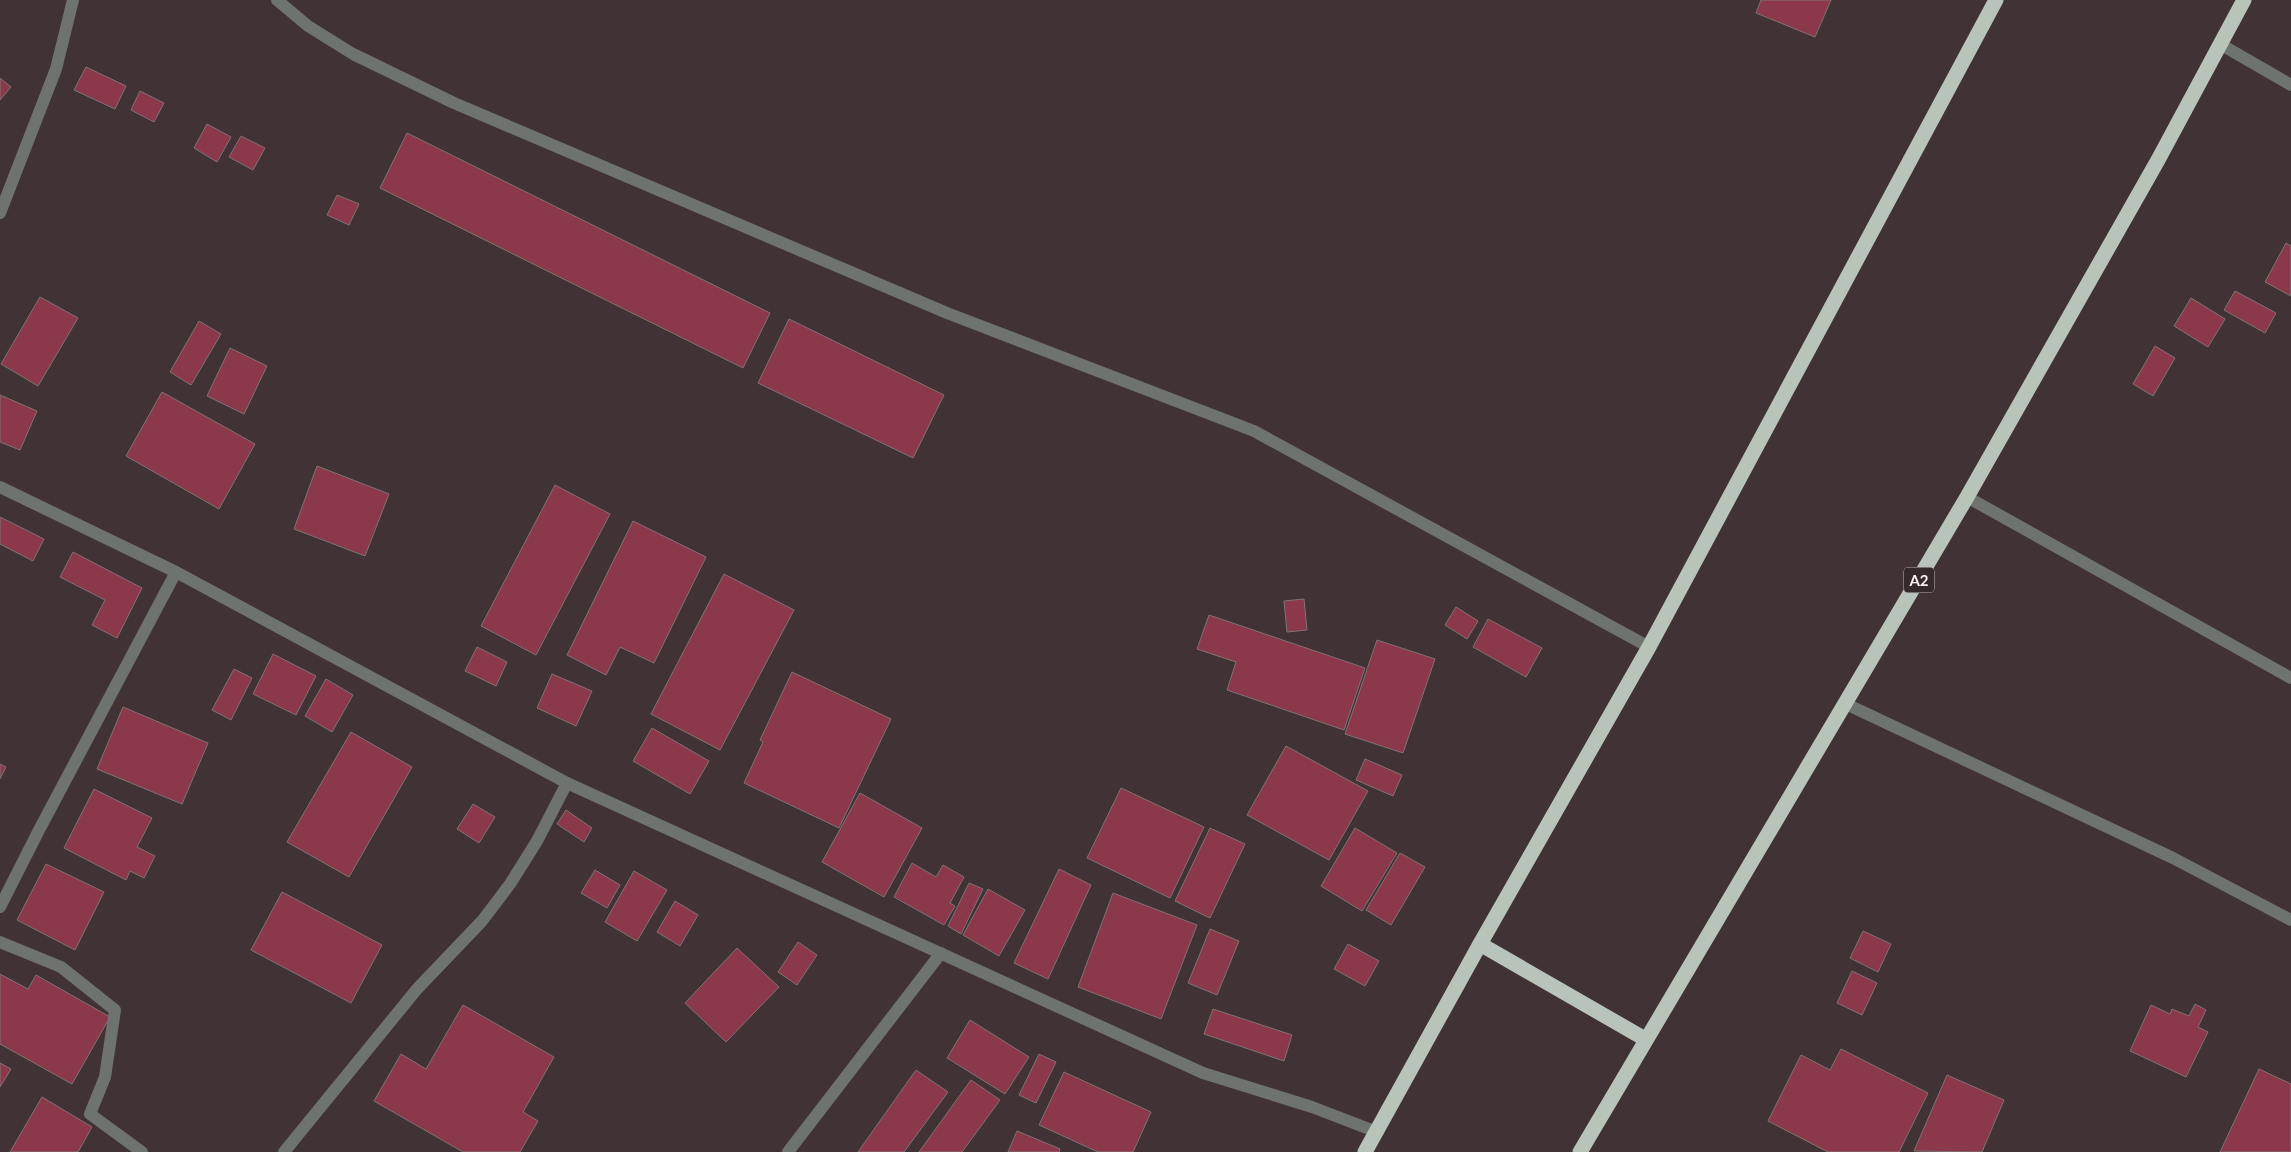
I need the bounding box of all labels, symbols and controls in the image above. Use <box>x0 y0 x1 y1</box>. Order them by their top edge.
road number: A2 <box>1904 568 1934 592</box>

